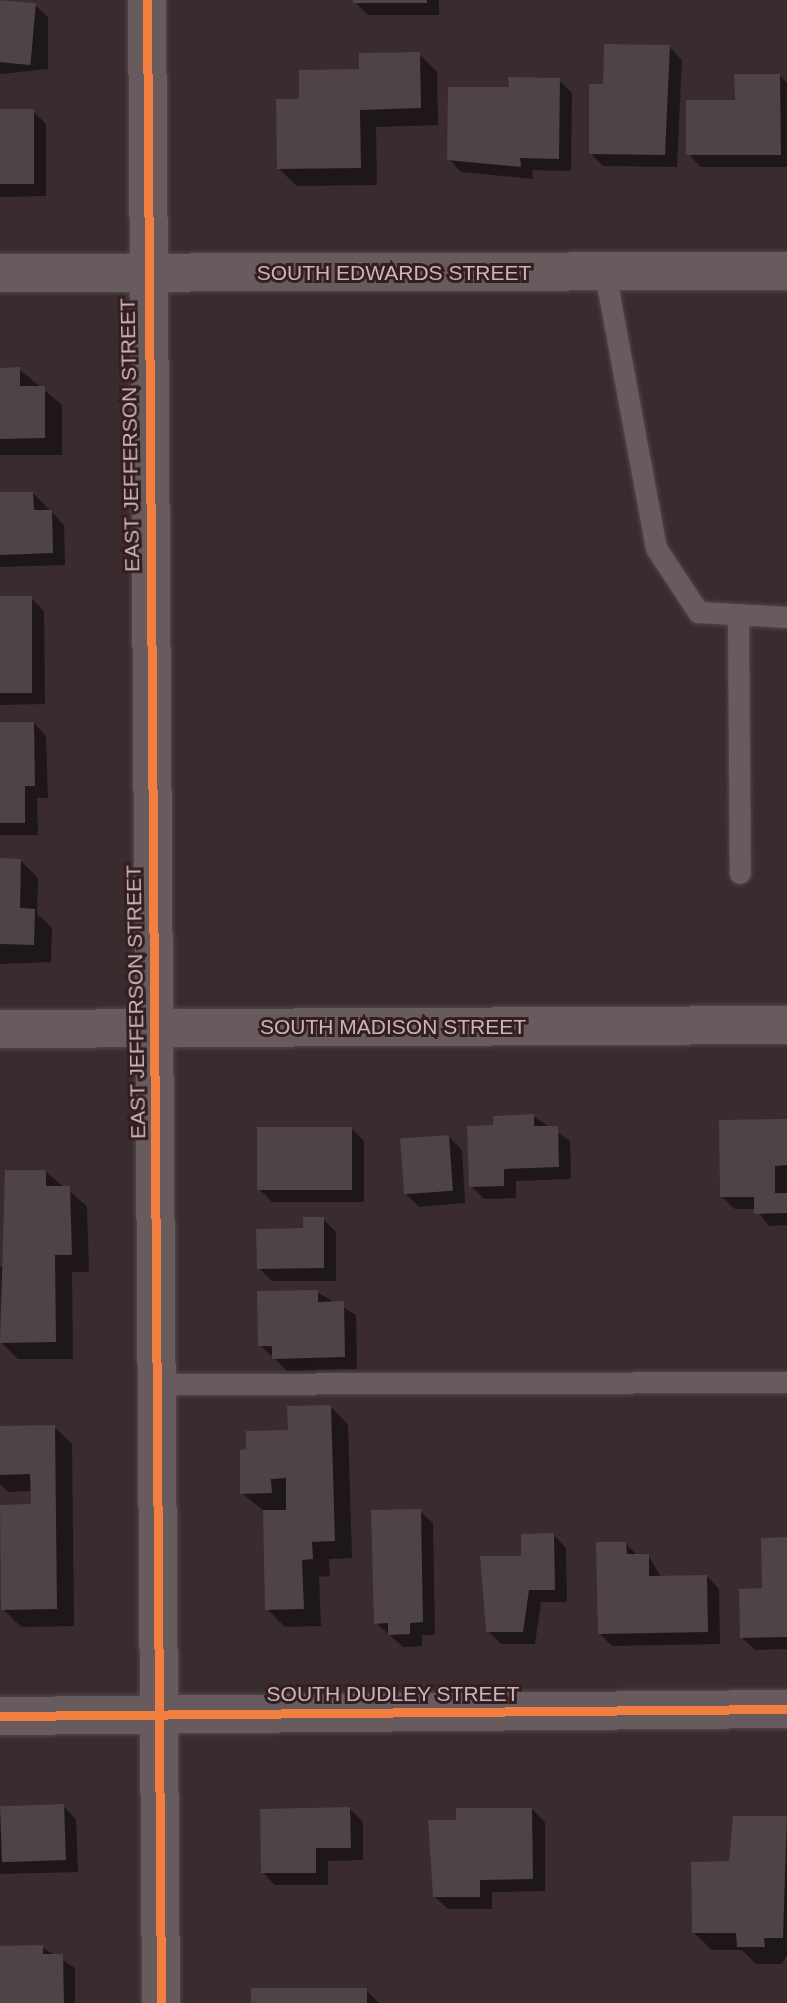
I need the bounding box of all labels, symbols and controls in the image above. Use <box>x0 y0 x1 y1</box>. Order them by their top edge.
street label: SOUTH EDWARDS STREET <box>257 260 531 286</box>
street label: EAST JEFFERSON STREET <box>115 298 145 572</box>
street label: EAST JEFFERSON STREET <box>121 865 151 1139</box>
street label: SOUTH MADISON STREET <box>260 1014 526 1040</box>
street label: SOUTH DUDLEY STREET <box>266 1681 520 1707</box>

